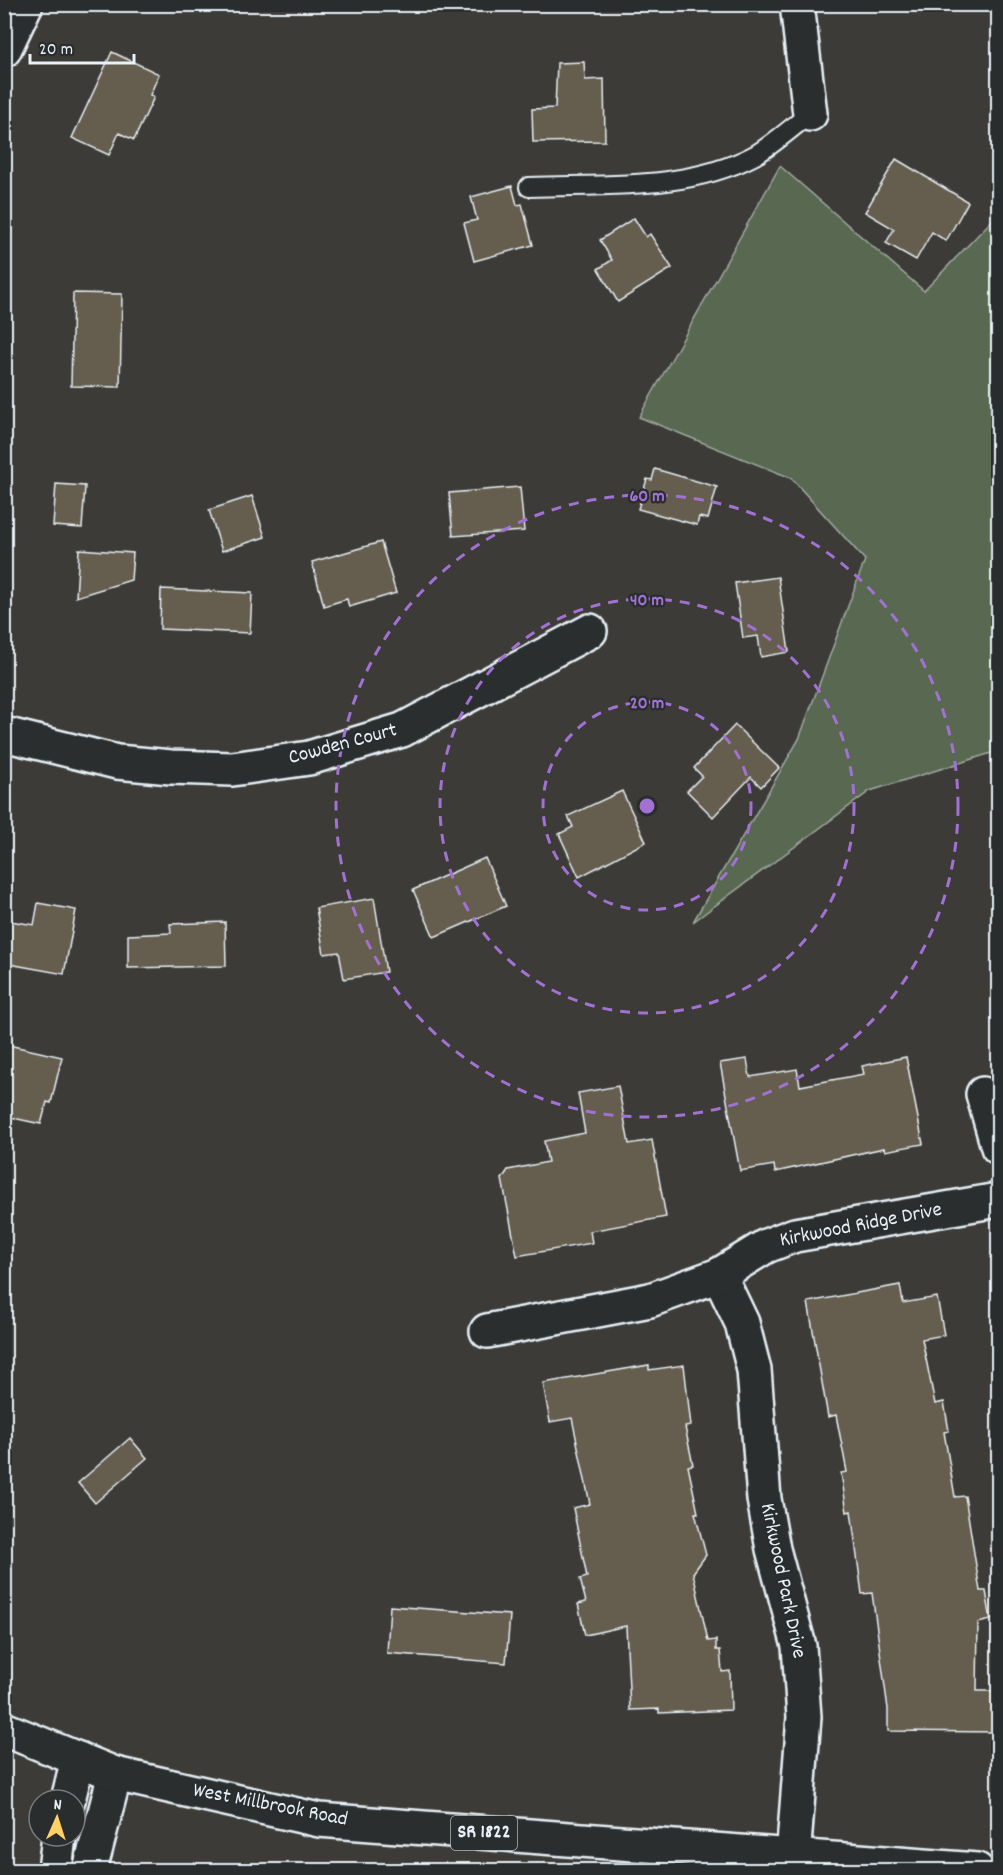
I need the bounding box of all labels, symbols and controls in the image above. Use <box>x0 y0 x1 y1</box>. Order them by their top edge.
scale bar <box>30 27 134 65</box>
text: 20 m <box>39 38 73 63</box>
text: 60 m <box>629 485 665 510</box>
text: 40 m <box>630 589 664 614</box>
text: 20 m <box>630 692 664 717</box>
street label: Cowden Court <box>285 716 401 774</box>
centre of rings <box>637 796 657 816</box>
street label: Kirkwood Ridge Drive <box>777 1196 945 1256</box>
street label: Kirkwood Park Drive <box>751 1501 813 1661</box>
street label: West Millbrook Road <box>190 1776 350 1836</box>
north arrow <box>27 1788 87 1848</box>
text: N <box>53 1794 62 1817</box>
road number: SR 1822 <box>451 1816 517 1850</box>

